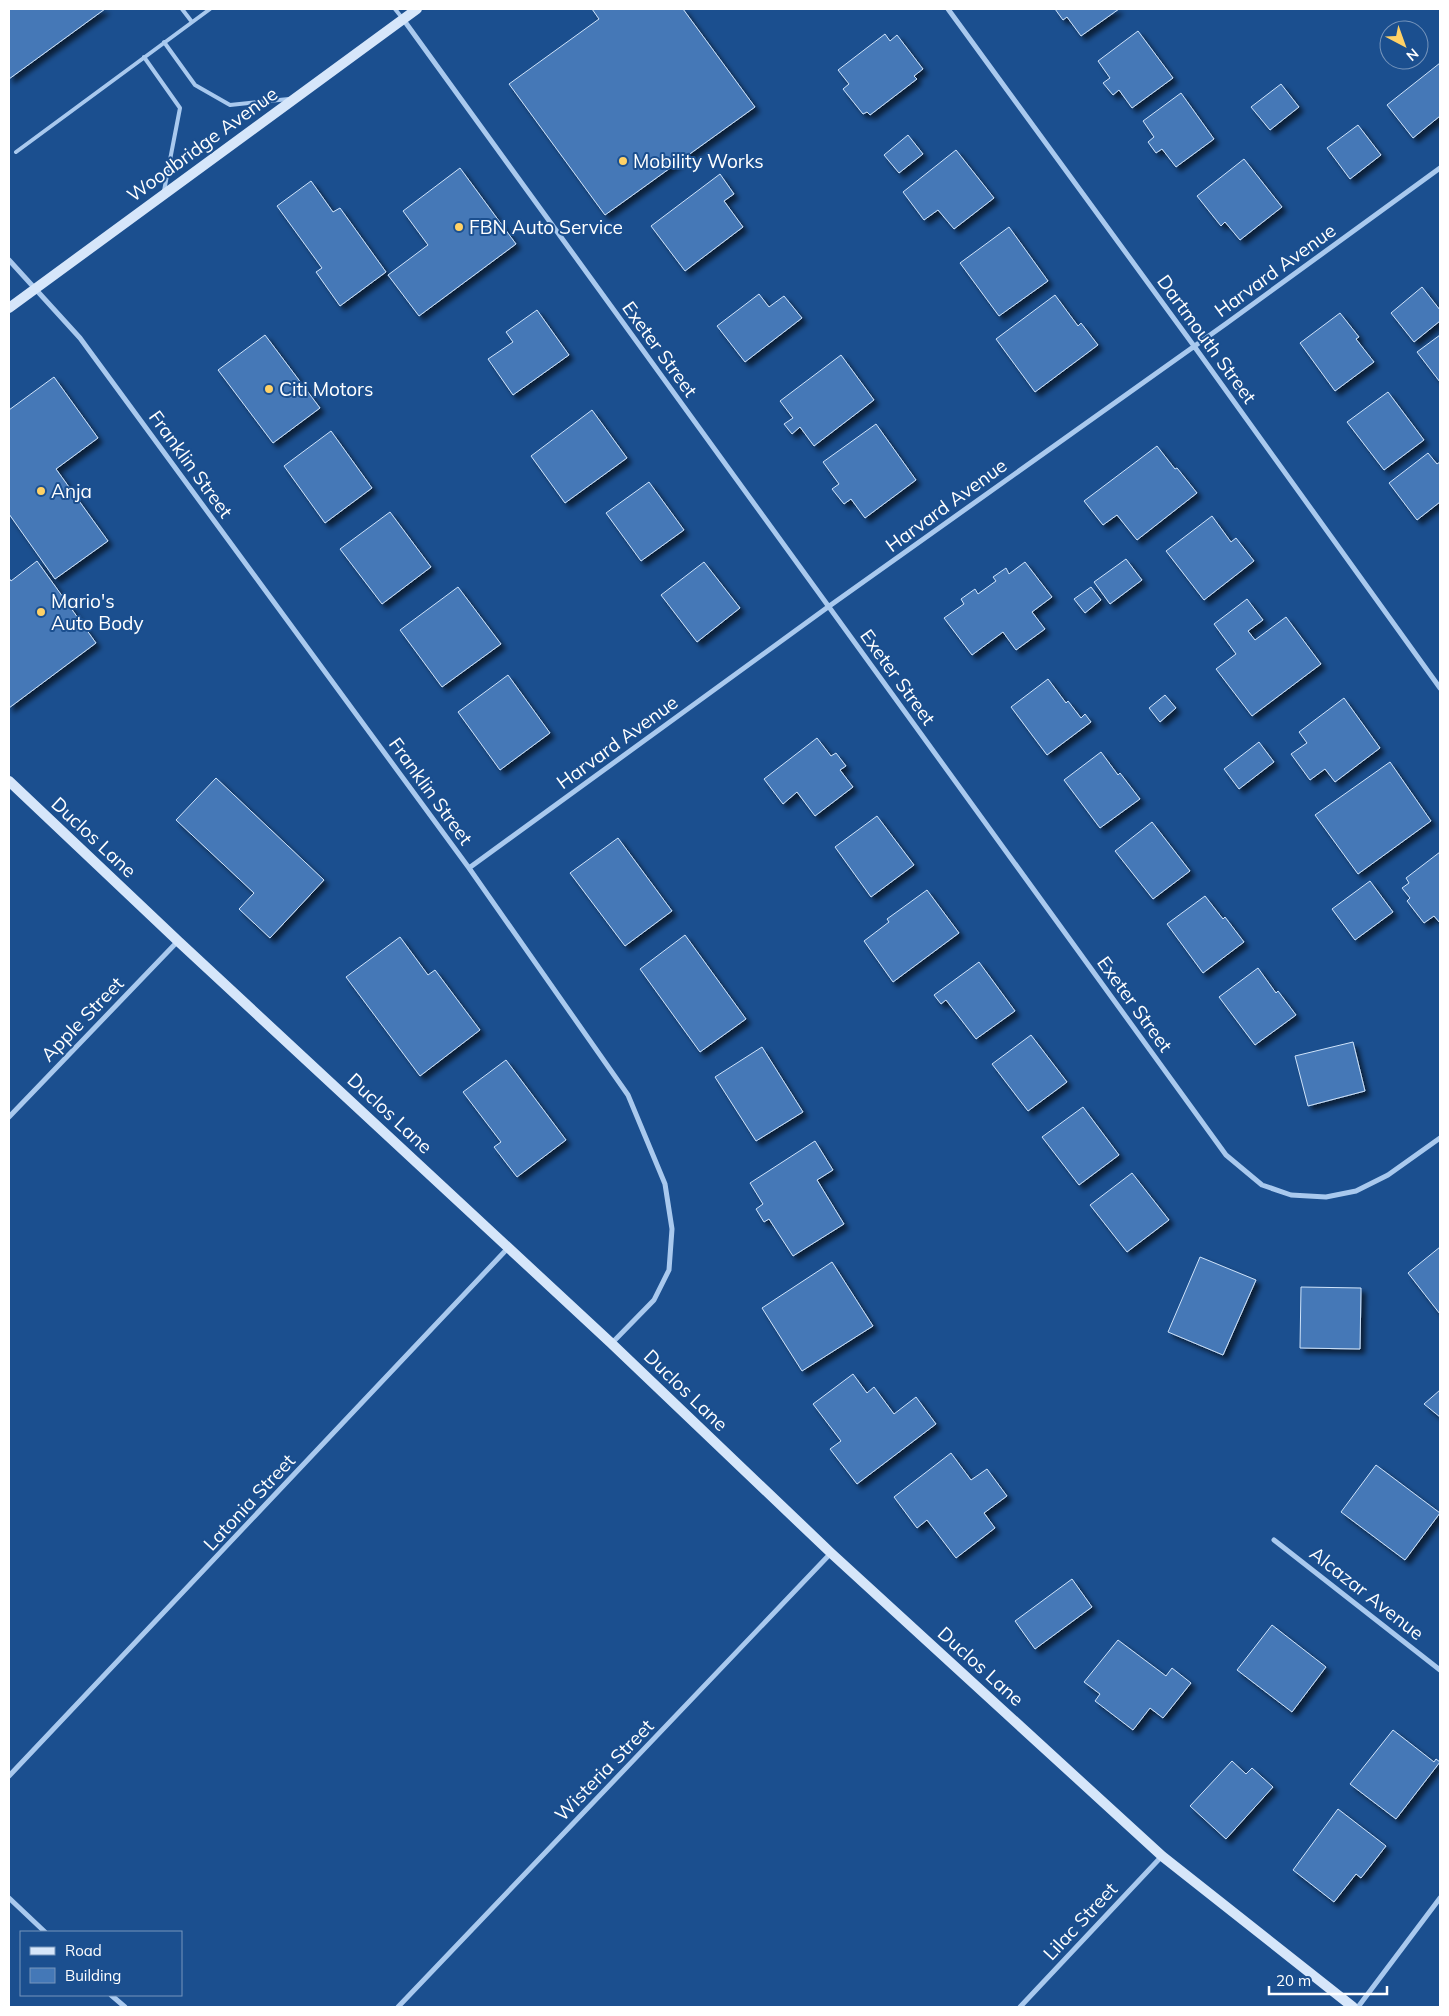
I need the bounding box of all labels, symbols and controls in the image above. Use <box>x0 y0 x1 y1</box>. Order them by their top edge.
north arrow <box>1379 20 1429 70</box>
text: N <box>1403 45 1422 65</box>
street label: Woodbridge Avenue <box>122 81 282 207</box>
place label: Mobility Works <box>633 149 764 173</box>
marker: Mobility Works <box>617 155 629 167</box>
place label: FBN Auto Service <box>469 215 623 239</box>
street label: Harvard Avenue <box>1210 218 1340 322</box>
marker: FBN Auto Service <box>453 221 465 233</box>
street label: Dartmouth Street <box>1152 270 1262 408</box>
street label: Exeter Street <box>617 296 703 402</box>
place label: Citi Motors <box>279 377 373 401</box>
marker: Citi Motors <box>263 383 275 395</box>
street label: Franklin Street <box>144 405 238 523</box>
street label: Harvard Avenue <box>881 453 1011 557</box>
place label: Anja <box>51 479 92 503</box>
marker: Anja <box>35 485 47 497</box>
place label: Mario's Auto Body <box>51 589 144 635</box>
marker: Mario's Auto Body <box>35 606 47 618</box>
street label: Exeter Street <box>855 624 941 730</box>
street label: Harvard Avenue <box>552 690 682 794</box>
street label: Franklin Street <box>384 732 478 850</box>
street label: Duclos Lane <box>46 792 142 882</box>
street label: Exeter Street <box>1092 951 1178 1057</box>
street label: Apple Street <box>35 971 129 1067</box>
street label: Duclos Lane <box>342 1068 438 1158</box>
street label: Duclos Lane <box>639 1344 733 1436</box>
street label: Latonia Street <box>198 1448 300 1555</box>
street label: Alcazar Avenue <box>1305 1541 1429 1645</box>
street label: Duclos Lane <box>933 1621 1029 1711</box>
street label: Wisteria Street <box>549 1714 659 1826</box>
street label: Lilac Street <box>1038 1877 1122 1965</box>
legend <box>20 1931 182 1996</box>
text: Road <box>65 1941 102 1960</box>
scale bar <box>1269 1964 1386 1996</box>
text: Building <box>65 1966 121 1985</box>
text: 20 m <box>1276 1971 1311 1990</box>

